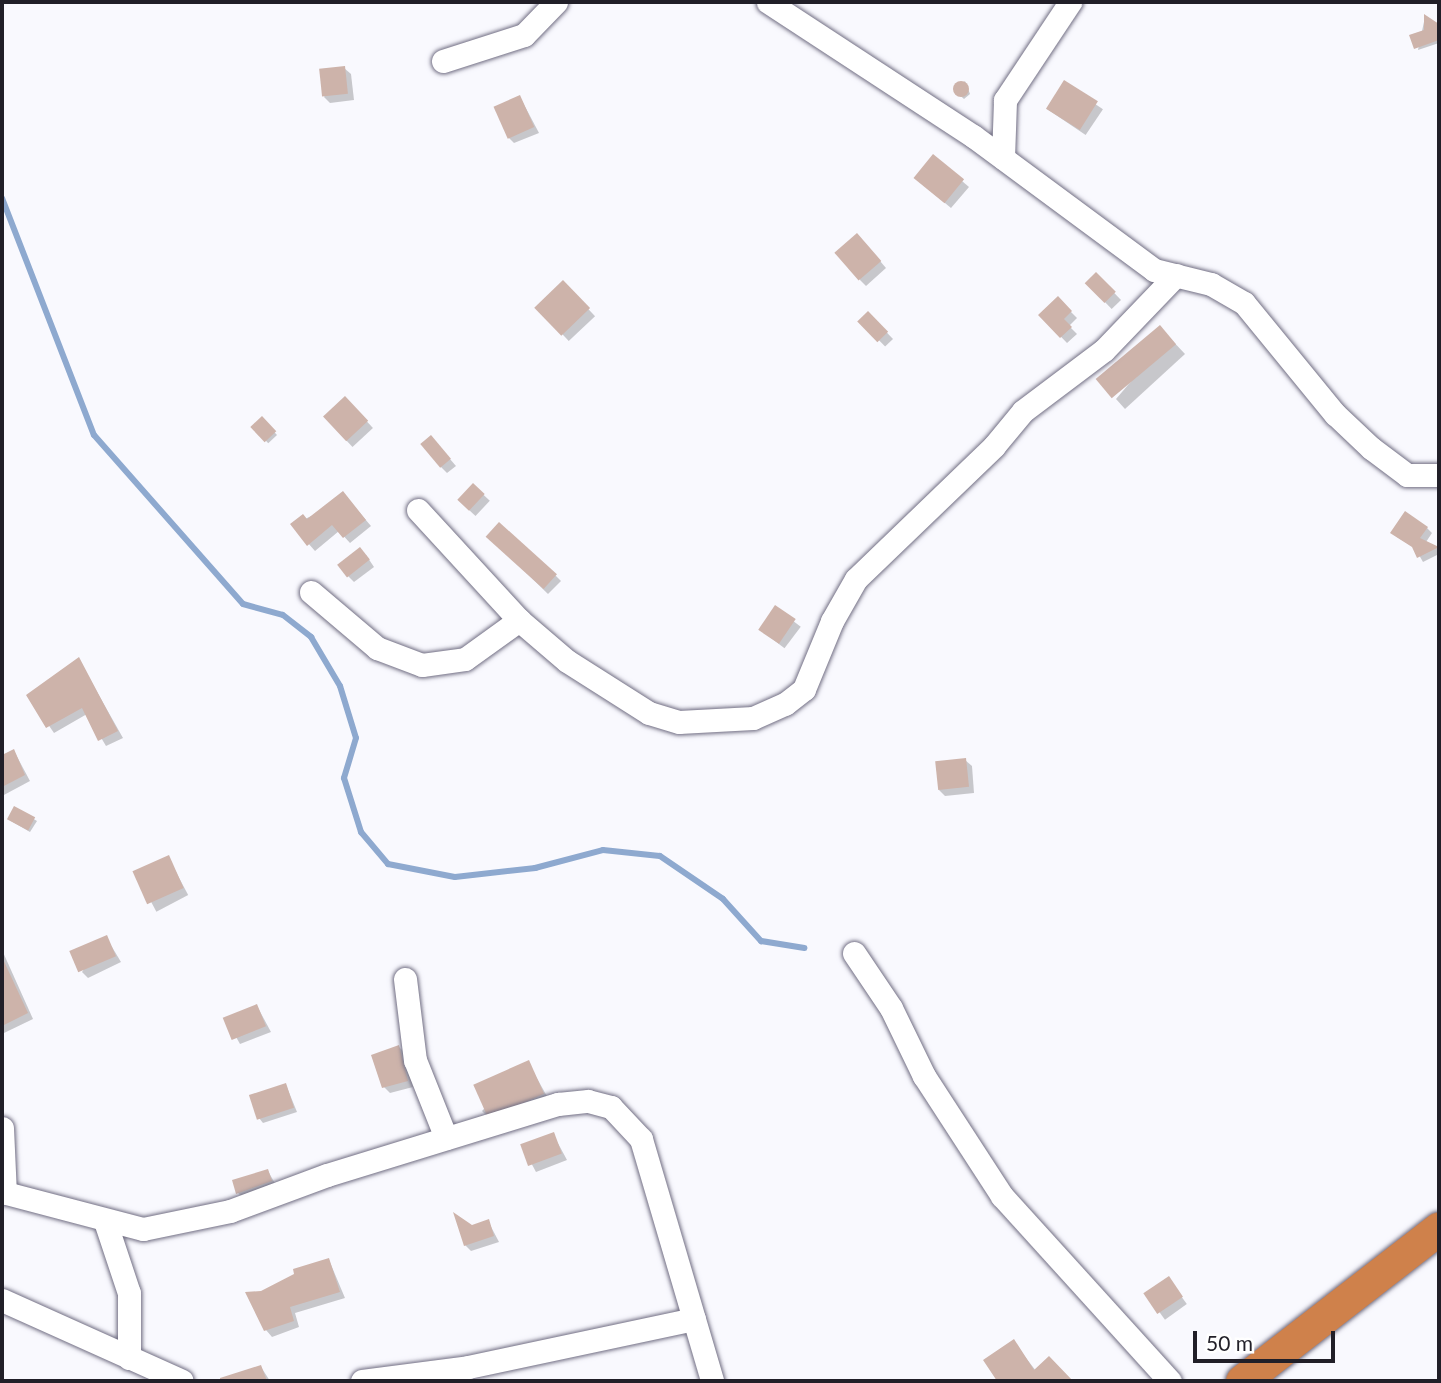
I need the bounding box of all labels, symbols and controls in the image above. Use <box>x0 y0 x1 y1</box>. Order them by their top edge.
scale bar <box>1196 1316 1338 1360</box>
text: 50 m <box>1206 1330 1253 1355</box>

